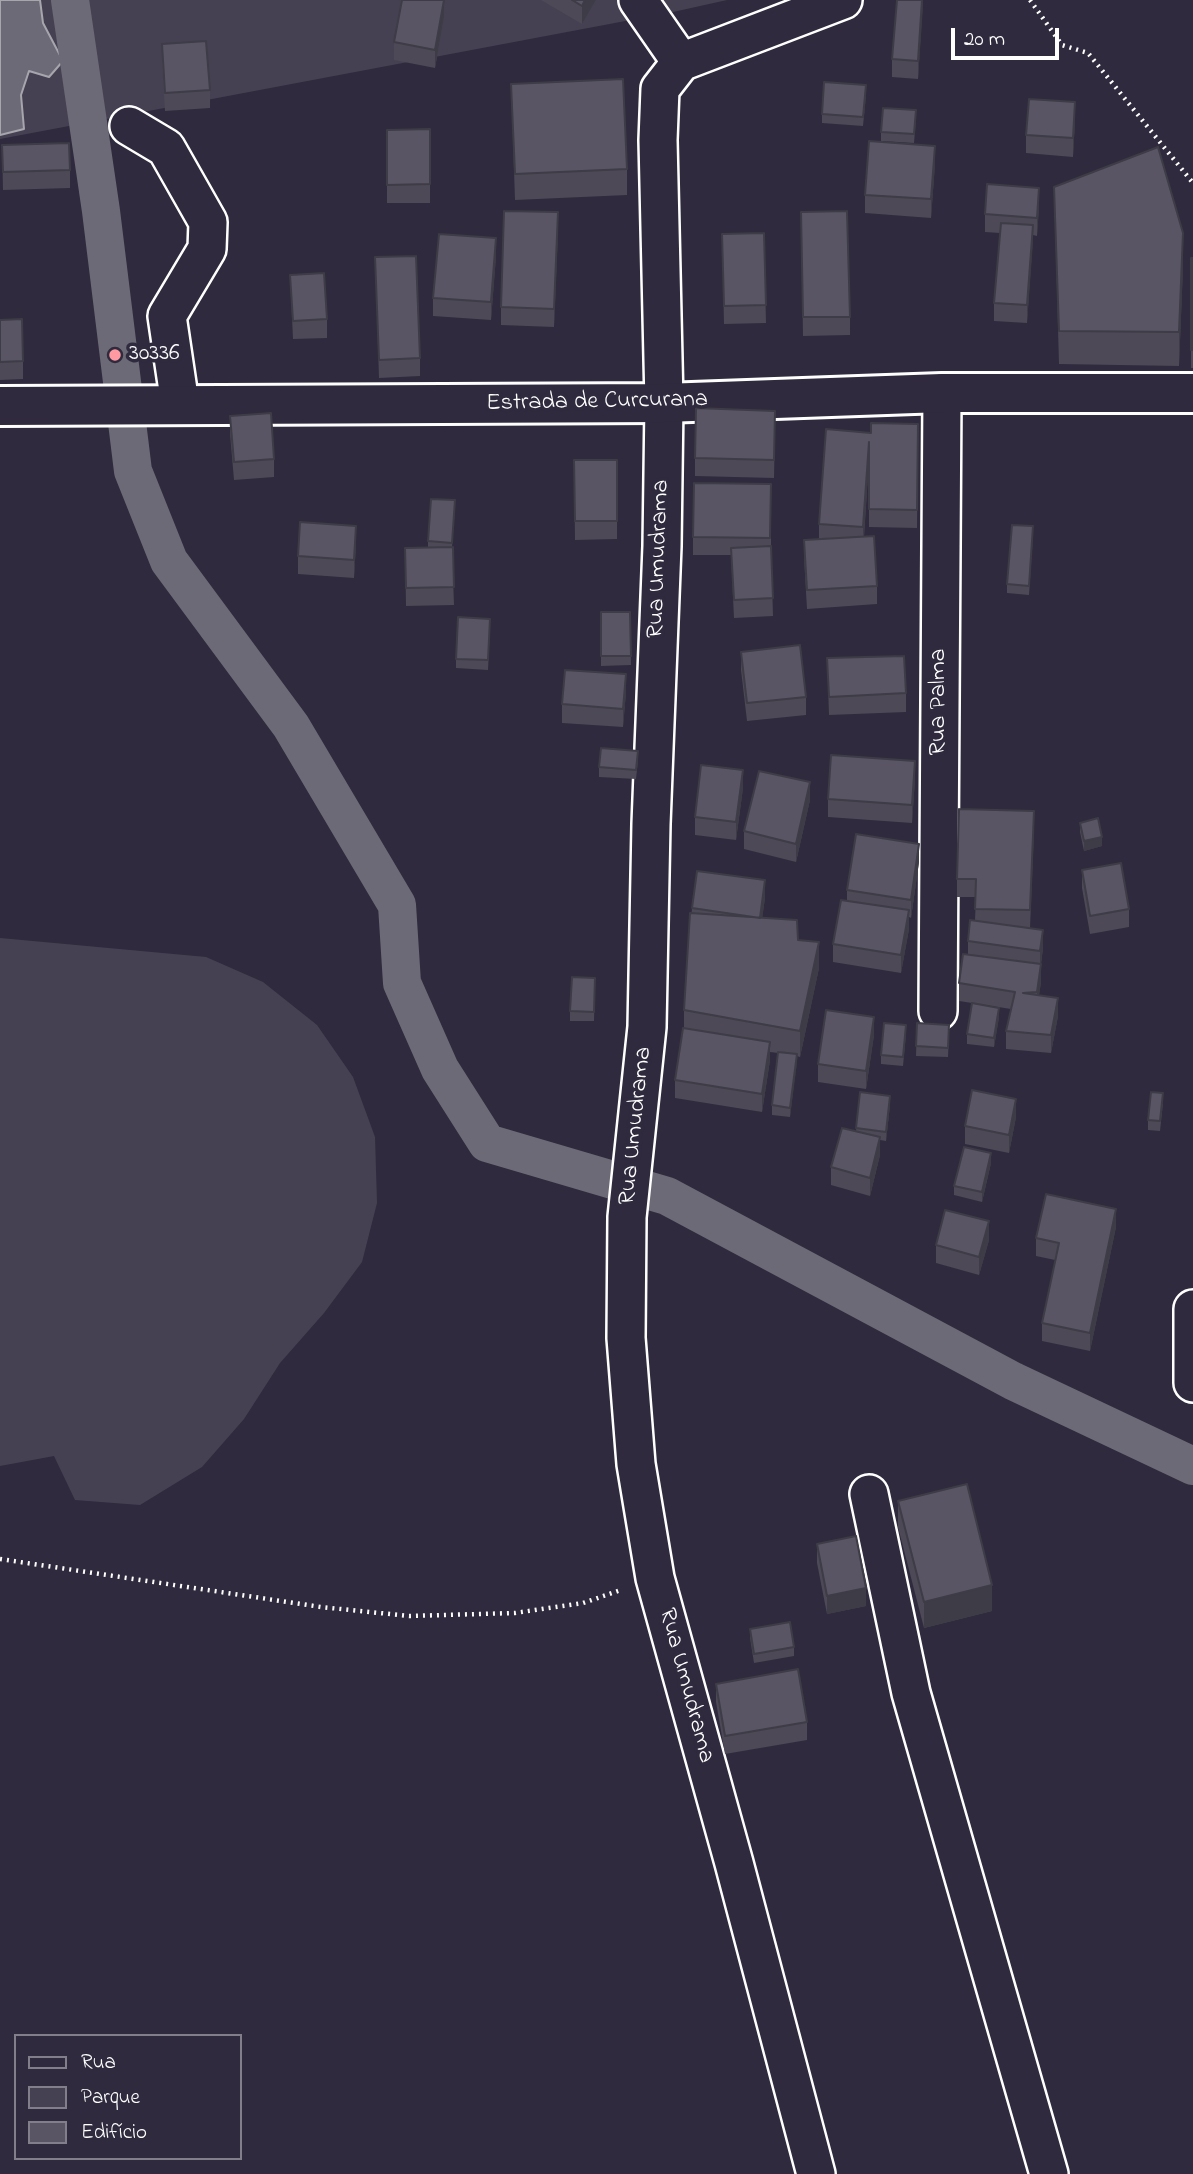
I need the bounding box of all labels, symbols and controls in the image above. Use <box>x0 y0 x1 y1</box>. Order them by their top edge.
scale bar <box>955 14 1064 58</box>
text: 20 m <box>964 25 1005 55</box>
place label: 30336 <box>129 341 180 369</box>
marker: 30336 <box>107 347 123 363</box>
street label: Estrada de Curcurana <box>486 387 708 419</box>
street label: Rua Umudrama <box>643 479 677 639</box>
street label: Rua Palma <box>926 649 954 755</box>
street label: Rua Umudrama <box>614 1046 660 1206</box>
street label: Rua Umudrama <box>651 1606 719 1766</box>
legend <box>14 2034 242 2160</box>
text: Rua <box>81 2048 116 2078</box>
text: Parque <box>81 2083 140 2113</box>
text: Edifício <box>81 2118 147 2148</box>

